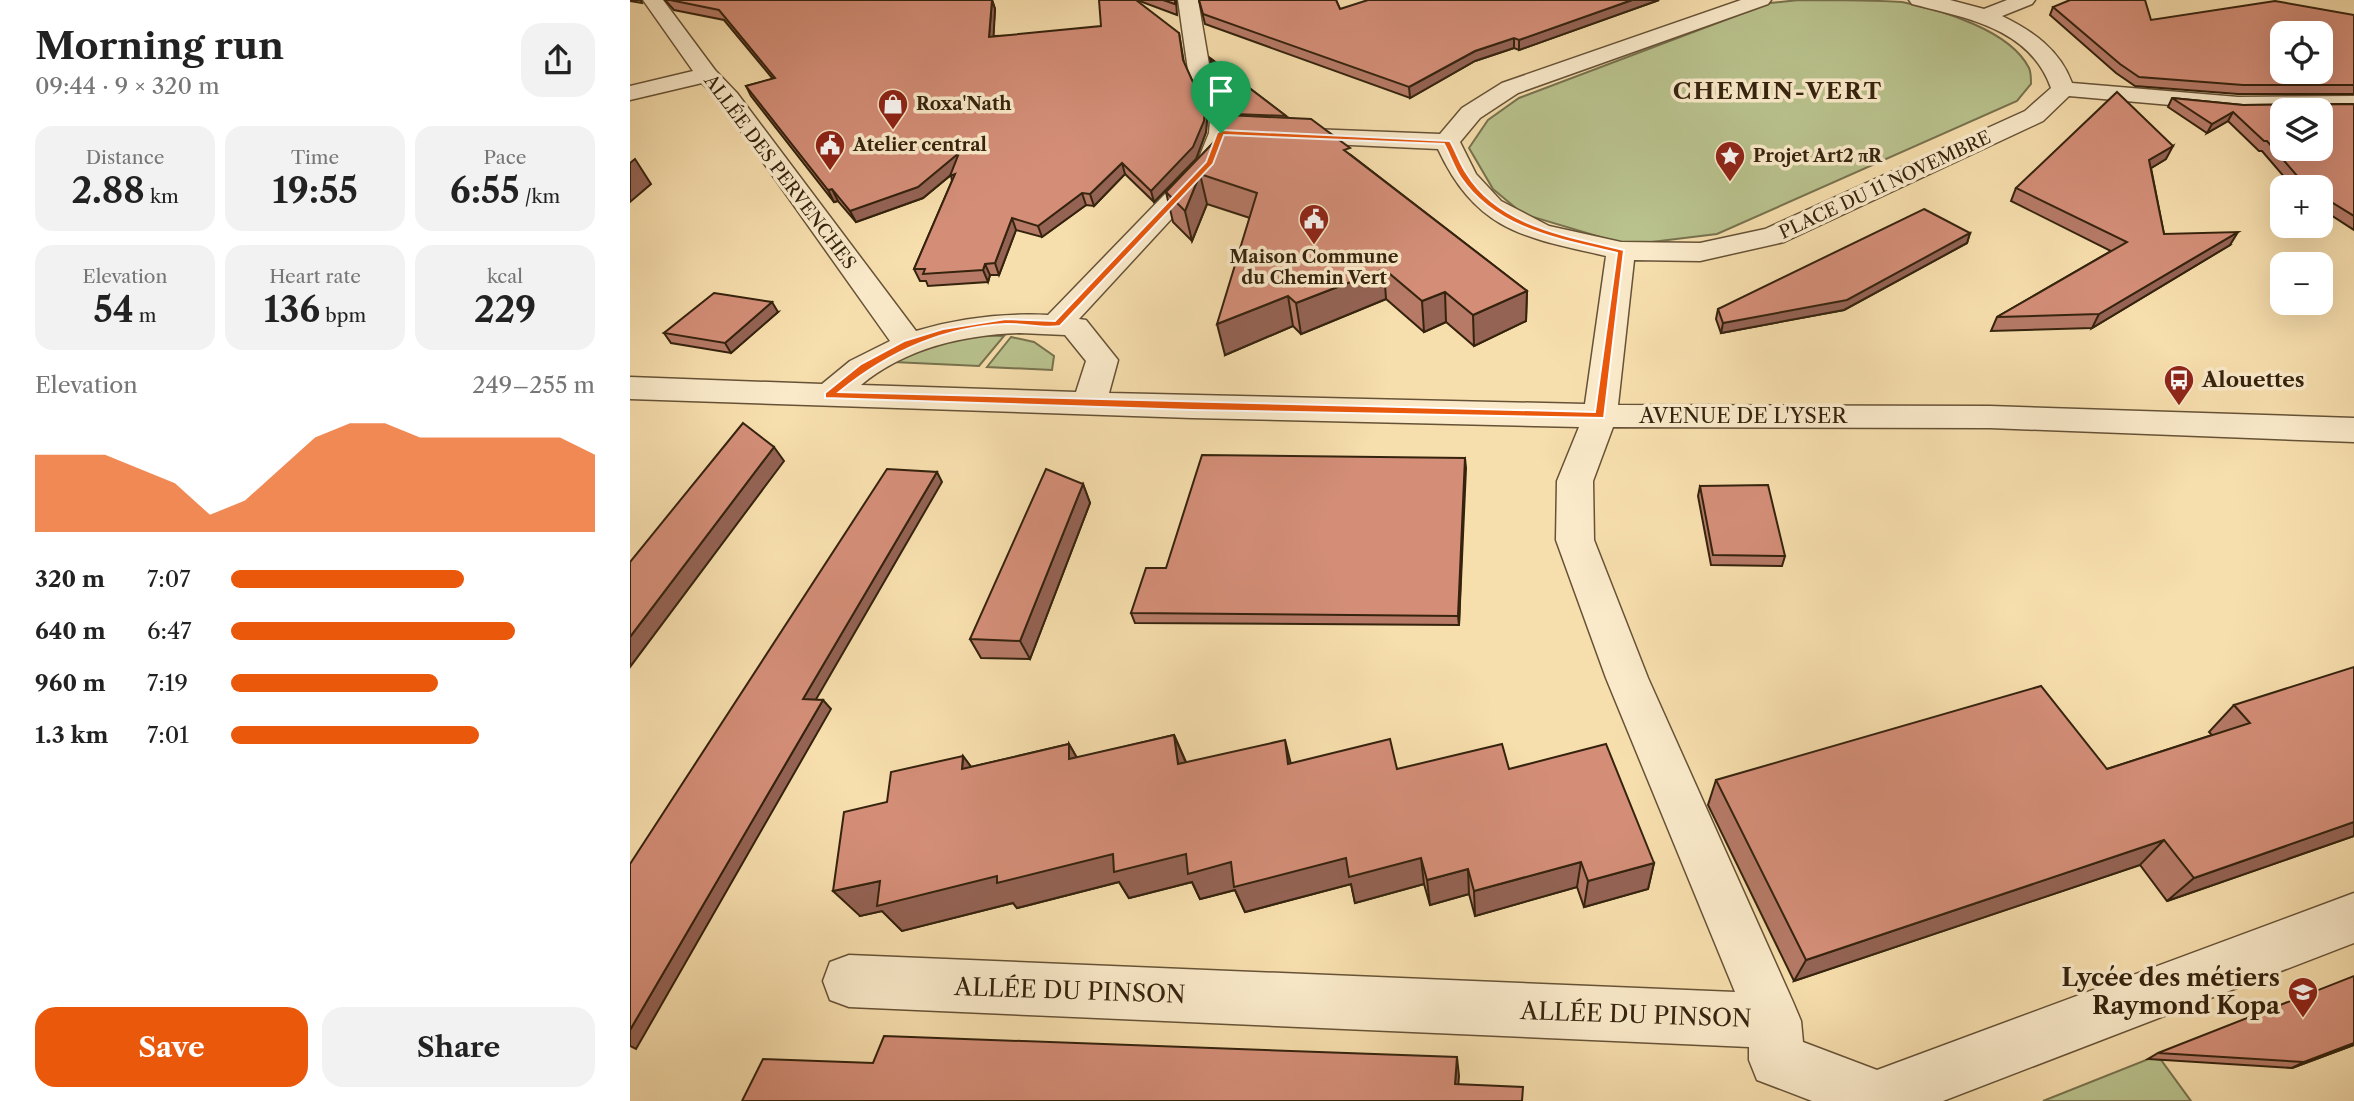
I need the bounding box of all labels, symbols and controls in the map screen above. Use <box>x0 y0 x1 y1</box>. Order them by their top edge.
map controls <box>2270 21 2333 315</box>
button: locate <box>2270 21 2333 84</box>
text: Morning run <box>35 22 284 69</box>
button: share <box>521 23 595 97</box>
pin <box>1191 61 1251 133</box>
street label: ALLÉE DES PERVENCHES <box>699 69 861 274</box>
text: 09:44 · 9 × 320 m <box>35 72 220 100</box>
icon: arrive <box>1202 72 1240 110</box>
district label: CHEMIN-VERT <box>1673 77 1883 105</box>
shop icon: Roxa'Nath <box>876 87 910 131</box>
place label: Roxa'Nath <box>916 93 1012 115</box>
button: layers <box>2270 98 2333 161</box>
street label: PLACE DU 11 NOVEMBRE <box>1776 126 1994 244</box>
public building icon: Atelier central <box>813 128 847 172</box>
place label: Atelier central <box>852 134 987 156</box>
place icon: Projet Art2 πR <box>1713 139 1747 183</box>
place label: Projet Art2 πR <box>1753 145 1883 167</box>
text: Distance <box>86 146 164 169</box>
text: Time <box>291 146 339 169</box>
text: Pace <box>484 146 526 169</box>
text: 2.88 <box>71 169 145 212</box>
text: 19:55 <box>272 169 358 212</box>
text: 6:55 <box>450 169 520 212</box>
button: + <box>2270 175 2333 238</box>
text: km <box>145 185 179 208</box>
text: /km <box>520 185 560 208</box>
public building icon: Maison Commune du Chemin Vert <box>1297 202 1331 246</box>
place label: Maison Commune du Chemin Vert <box>1229 246 1399 289</box>
button: − <box>2270 252 2333 315</box>
text: Elevation <box>83 265 167 288</box>
text: Heart rate <box>269 265 361 288</box>
text: kcal <box>487 265 523 288</box>
text: 54 <box>94 288 134 331</box>
text: 136 <box>264 288 320 331</box>
text: 229 <box>474 288 536 331</box>
text: m <box>134 304 156 327</box>
text: bpm <box>320 304 366 327</box>
bus stop icon: Alouettes <box>2162 363 2196 407</box>
place label: Alouettes <box>2201 367 2305 392</box>
text: Elevation <box>35 371 138 399</box>
text: 249–255 m <box>472 371 595 399</box>
street label: AVENUE DE L'YSER <box>1638 403 1848 428</box>
text: 320 m <box>35 565 105 593</box>
text: 7:07 <box>147 565 191 593</box>
text: 640 m <box>35 617 106 645</box>
text: 6:47 <box>147 617 192 645</box>
text: 960 m <box>35 669 106 697</box>
text: 7:19 <box>147 669 188 697</box>
text: 1.3 km <box>35 721 109 749</box>
text: 7:01 <box>147 721 189 749</box>
place label: Lycée des métiers Raymond Kopa <box>2062 963 2281 1020</box>
street label: ALLÉE DU PINSON <box>953 972 1186 1009</box>
school or university icon: Lycée des métiers Raymond Kopa <box>2286 975 2320 1019</box>
street label: ALLÉE DU PINSON <box>1519 996 1752 1033</box>
button: Save <box>35 1007 308 1087</box>
button: Share <box>322 1007 595 1087</box>

